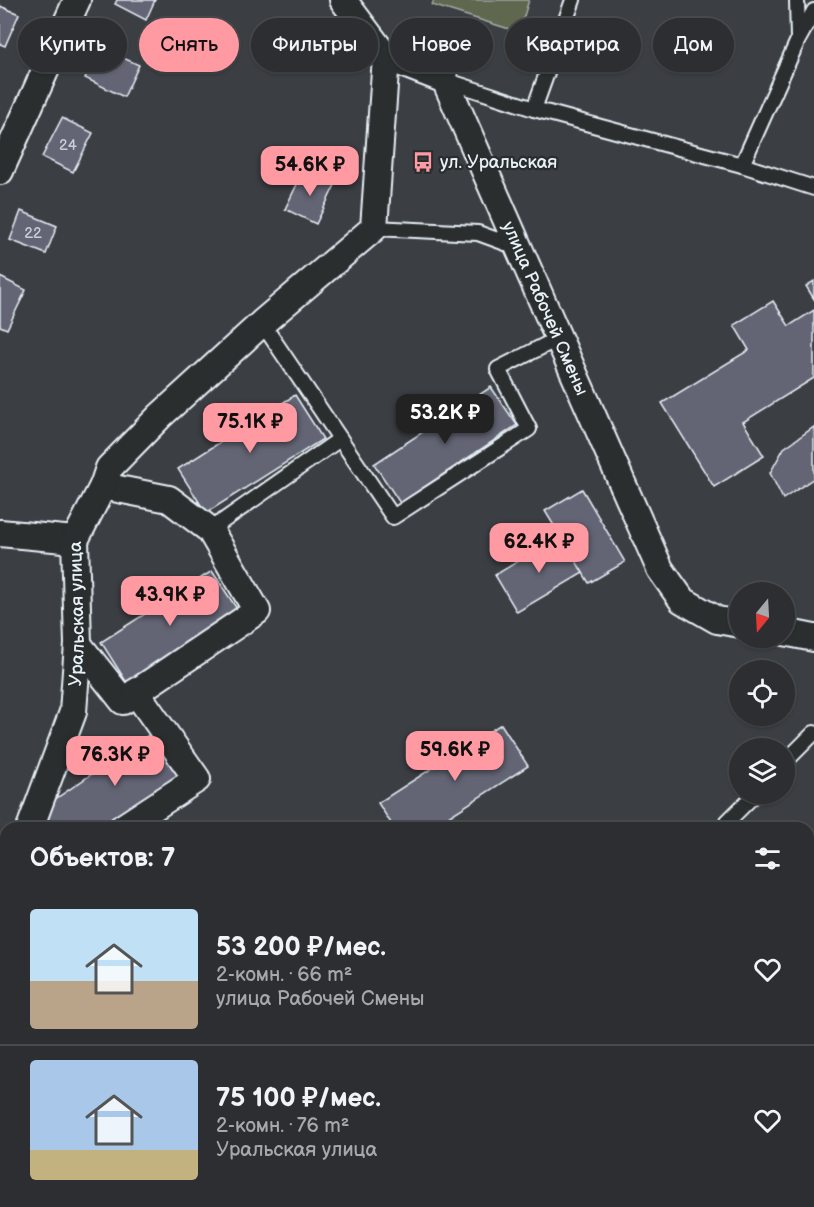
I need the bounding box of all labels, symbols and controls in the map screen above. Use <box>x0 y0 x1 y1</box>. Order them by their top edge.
chip: Купить <box>18 18 127 72</box>
chip: Снять <box>139 18 239 72</box>
chip: Фильтры <box>251 18 378 72</box>
chip: Новое <box>390 18 493 72</box>
chip: Квартира <box>505 18 641 72</box>
chip: Дом <box>653 18 734 72</box>
house number: 24 <box>59 136 77 155</box>
pin: 54.6K ₽ <box>255 146 365 197</box>
bus stop icon: ул. Уральская <box>411 150 435 174</box>
place label: ул. Уральская <box>440 152 557 173</box>
text: 54.6K ₽ <box>275 153 345 177</box>
street label: улица Рабочей Смены <box>498 218 593 398</box>
house number: 22 <box>24 224 42 243</box>
pin: 53.2K ₽ <box>390 394 500 445</box>
text: 53.2K ₽ <box>410 401 480 425</box>
pin: 75.1K ₽ <box>195 403 305 454</box>
text: 75.1K ₽ <box>217 410 283 434</box>
pin: 62.4K ₽ <box>484 523 594 574</box>
text: 62.4K ₽ <box>504 530 574 554</box>
street label: Уральская улица <box>64 541 88 687</box>
pin: 43.9K ₽ <box>115 576 225 627</box>
north arrow <box>729 582 795 648</box>
map controls <box>729 582 795 804</box>
text: 43.9K ₽ <box>135 583 205 607</box>
button: locate <box>729 660 795 726</box>
pin: 59.6K ₽ <box>400 731 510 782</box>
pin: 76.3K ₽ <box>60 736 170 787</box>
text: 59.6K ₽ <box>420 738 490 762</box>
button: layers <box>729 738 795 804</box>
text: 76.3K ₽ <box>80 743 150 767</box>
icon: filters <box>751 842 784 875</box>
text: Объектов: 7 <box>30 843 175 874</box>
text: 53 200 ₽/мес. <box>216 932 386 963</box>
icon: home <box>78 933 150 1005</box>
icon: heart <box>751 953 784 986</box>
text: 2-комн. · 66 m² <box>216 963 352 987</box>
text: улица Рабочей Смены <box>216 987 424 1011</box>
text: 75 100 ₽/мес. <box>216 1083 381 1114</box>
icon: home <box>78 1084 150 1156</box>
icon: heart <box>751 1104 784 1137</box>
text: 2-комн. · 76 m² <box>216 1114 349 1138</box>
text: Уральская улица <box>216 1138 377 1162</box>

